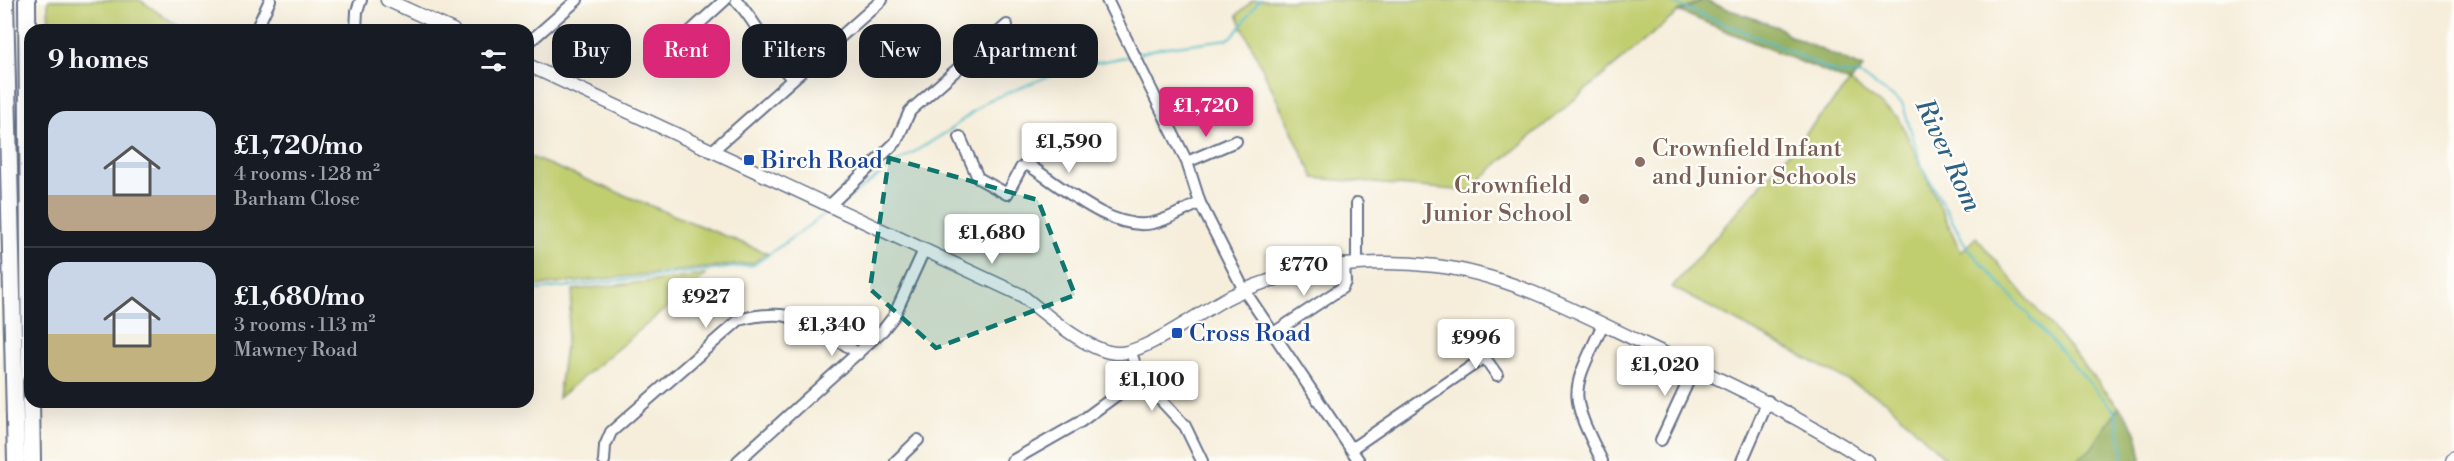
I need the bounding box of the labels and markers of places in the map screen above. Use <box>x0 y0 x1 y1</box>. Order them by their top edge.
pin: £1,720 <box>1157 87 1255 138</box>
pin: £1,590 <box>1020 123 1118 174</box>
place label: Crownfield Infant and Junior Schools <box>1652 134 1857 192</box>
place label: Birch Road <box>760 146 883 176</box>
marker: Birch Road <box>742 153 756 167</box>
marker: Crownfield Infant and Junior Schools <box>1633 155 1647 169</box>
place label: Crownfield Junior School <box>1422 171 1572 229</box>
marker: Crownfield Junior School <box>1577 192 1591 206</box>
pin: £1,680 <box>943 214 1041 265</box>
pin: £770 <box>1268 246 1340 297</box>
pin: £927 <box>670 278 742 329</box>
pin: £1,340 <box>783 306 881 357</box>
place label: Cross Road <box>1189 319 1311 349</box>
pin: £996 <box>1440 319 1512 370</box>
marker: Cross Road <box>1170 326 1184 340</box>
pin: £1,020 <box>1616 346 1714 397</box>
pin: £1,100 <box>1103 361 1201 412</box>

